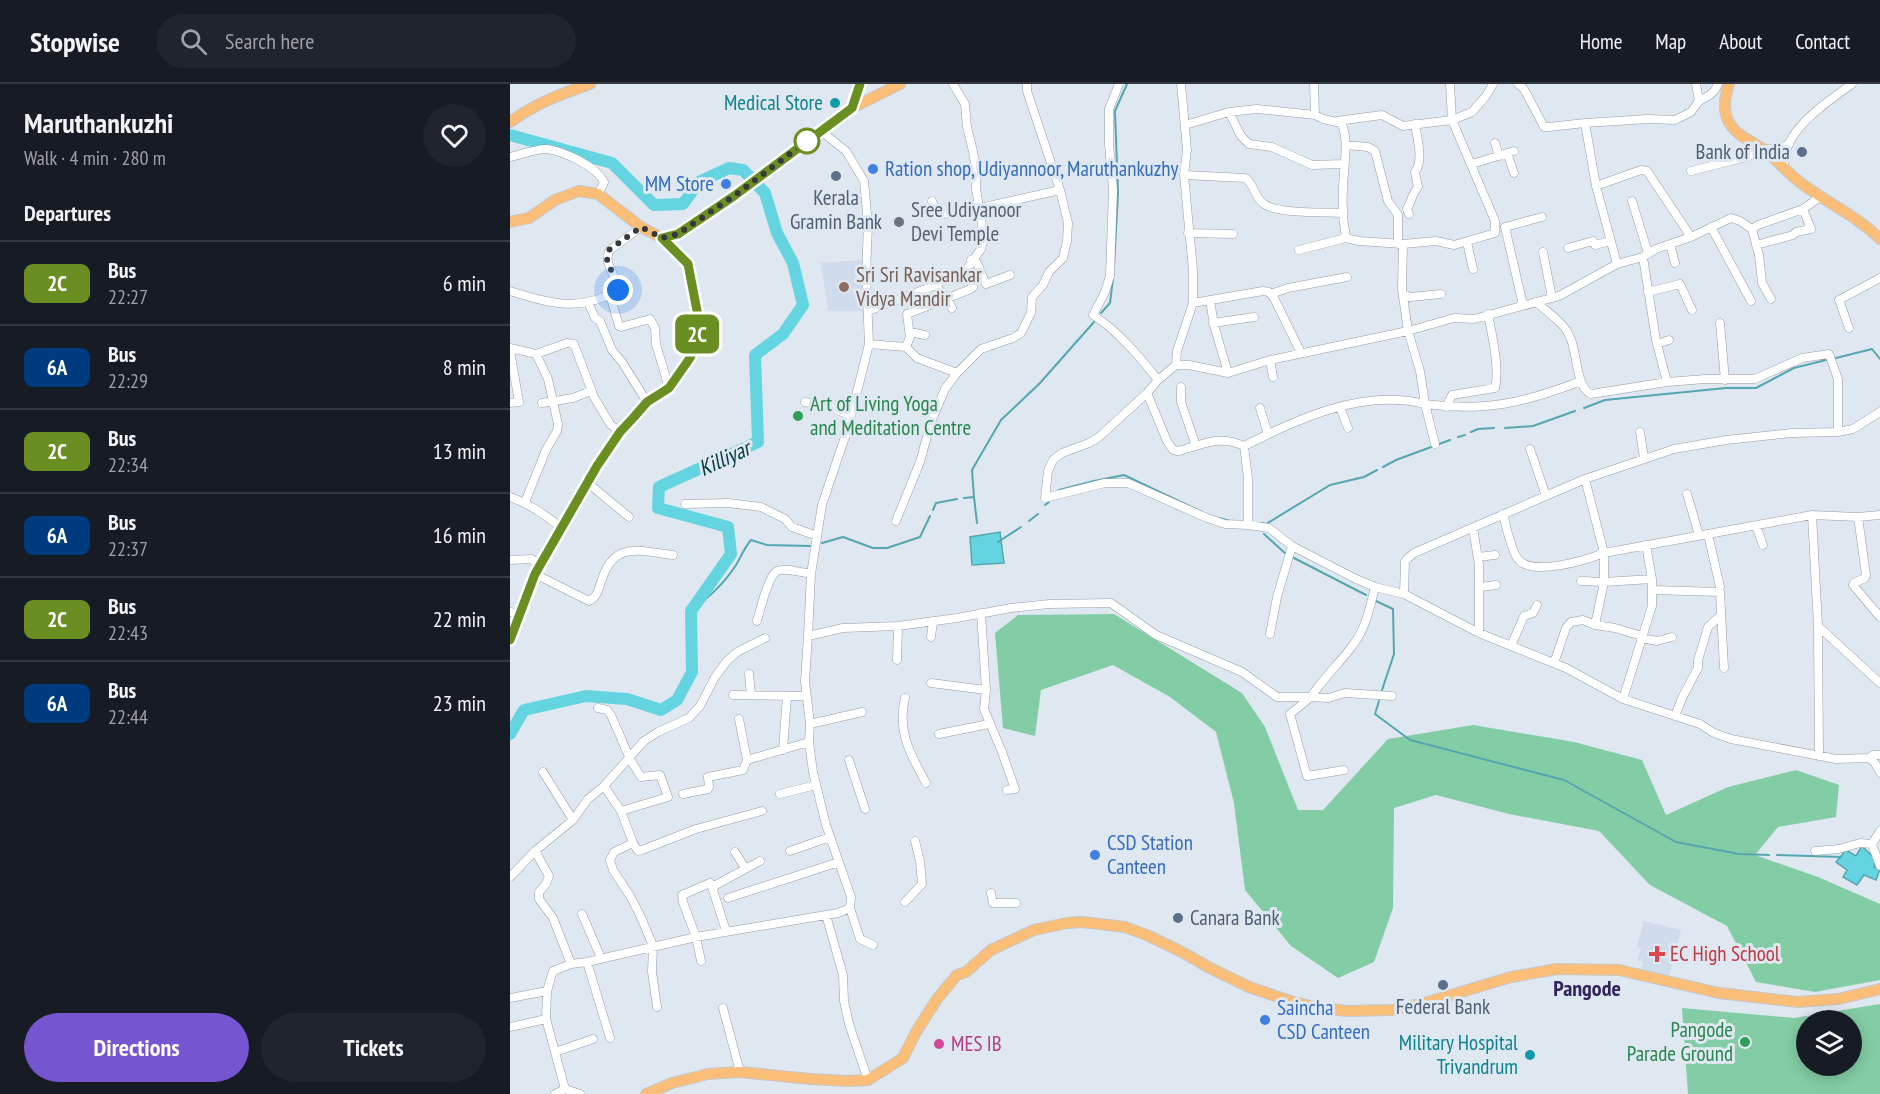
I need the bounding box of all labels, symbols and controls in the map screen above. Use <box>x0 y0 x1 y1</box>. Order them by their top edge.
search box <box>156 14 576 68</box>
text: Stopwise <box>30 23 120 60</box>
icon: search <box>177 25 210 58</box>
text: Search here <box>225 27 314 55</box>
text: Home <box>1580 28 1622 55</box>
text: Map <box>1655 28 1686 55</box>
text: About <box>1719 28 1762 55</box>
text: Contact <box>1795 28 1850 55</box>
place label: Medical Store <box>724 89 823 116</box>
marker: Medical Store <box>828 96 842 110</box>
text: Maruthankuzhi <box>24 104 173 141</box>
button: heart <box>423 104 486 167</box>
unlabelled marker <box>794 128 820 154</box>
place label: Bank of India <box>1696 138 1790 165</box>
text: Walk · 4 min · 280 m <box>24 145 166 171</box>
marker: Bank of India <box>1795 145 1809 159</box>
place label: Ration shop, Udiyannoor, Maruthankuzhy <box>885 155 1178 182</box>
marker: Ration shop, Udiyannoor, Maruthankuzhy <box>866 162 880 176</box>
marker: Kerala Gramin Bank <box>829 169 843 183</box>
place label: MM Store <box>645 170 714 197</box>
marker: MM Store <box>719 177 733 191</box>
place label: Kerala Gramin Bank <box>790 184 882 235</box>
place label: Sree Udiyanoor Devi Temple <box>911 196 1022 247</box>
text: Departures <box>24 199 111 227</box>
marker: Sree Udiyanoor Devi Temple <box>892 215 906 229</box>
text: Bus <box>108 256 136 284</box>
place label: Sri Sri Ravisankar Vidya Mandir <box>855 261 982 312</box>
text: 6 min <box>443 269 486 297</box>
text: 2C <box>47 270 67 297</box>
your location <box>603 275 633 305</box>
marker: Sri Sri Ravisankar Vidya Mandir <box>837 280 851 294</box>
text: 22:27 <box>108 284 148 310</box>
line badge: 2C <box>670 314 724 354</box>
text: 2C <box>687 321 707 348</box>
text: Bus <box>108 340 136 368</box>
text: 8 min <box>443 353 486 381</box>
text: 6A <box>47 354 67 381</box>
text: 22:29 <box>108 368 148 394</box>
place label: Art of Living Yoga and Meditation Centre <box>810 390 971 441</box>
marker: Art of Living Yoga and Meditation Centre <box>791 409 805 423</box>
text: Bus <box>108 424 136 452</box>
water label: Killiyar <box>694 433 757 482</box>
text: 13 min <box>433 437 486 465</box>
text: 2C <box>47 438 67 465</box>
text: 22:34 <box>108 452 148 478</box>
text: Bus <box>108 508 136 536</box>
text: 16 min <box>433 521 486 549</box>
text: 6A <box>47 522 67 549</box>
text: 22:37 <box>108 536 148 562</box>
text: Bus <box>108 592 136 620</box>
text: 22 min <box>433 605 486 633</box>
text: 2C <box>47 606 67 633</box>
text: 22:43 <box>108 620 148 646</box>
text: Bus <box>108 676 136 704</box>
text: 23 min <box>433 689 486 717</box>
text: 6A <box>47 690 67 717</box>
text: 22:44 <box>108 704 148 730</box>
place label: CSD Station Canteen <box>1107 829 1193 880</box>
marker: CSD Station Canteen <box>1088 848 1102 862</box>
place label: Canara Bank <box>1190 904 1280 931</box>
marker: Canara Bank <box>1171 911 1185 925</box>
place label: EC High School <box>1670 940 1780 967</box>
marker: EC High School <box>1648 945 1666 963</box>
district label: Pangode <box>1553 974 1621 1002</box>
marker: Federal Bank <box>1436 978 1450 992</box>
place label: Federal Bank <box>1396 993 1490 1020</box>
place label: Saincha CSD Canteen <box>1277 994 1370 1045</box>
map controls <box>1796 1010 1862 1076</box>
button: layers <box>1796 1010 1862 1076</box>
button: Directions <box>24 1013 249 1082</box>
button: Tickets <box>261 1013 486 1082</box>
marker: Saincha CSD Canteen <box>1258 1013 1272 1027</box>
place label: Pangode Parade Ground <box>1627 1016 1733 1067</box>
place label: Military Hospital Trivandrum <box>1399 1029 1518 1080</box>
place label: MES IB <box>951 1030 1002 1057</box>
marker: Pangode Parade Ground <box>1738 1035 1752 1049</box>
marker: MES IB <box>932 1037 946 1051</box>
marker: Military Hospital Trivandrum <box>1523 1048 1537 1062</box>

